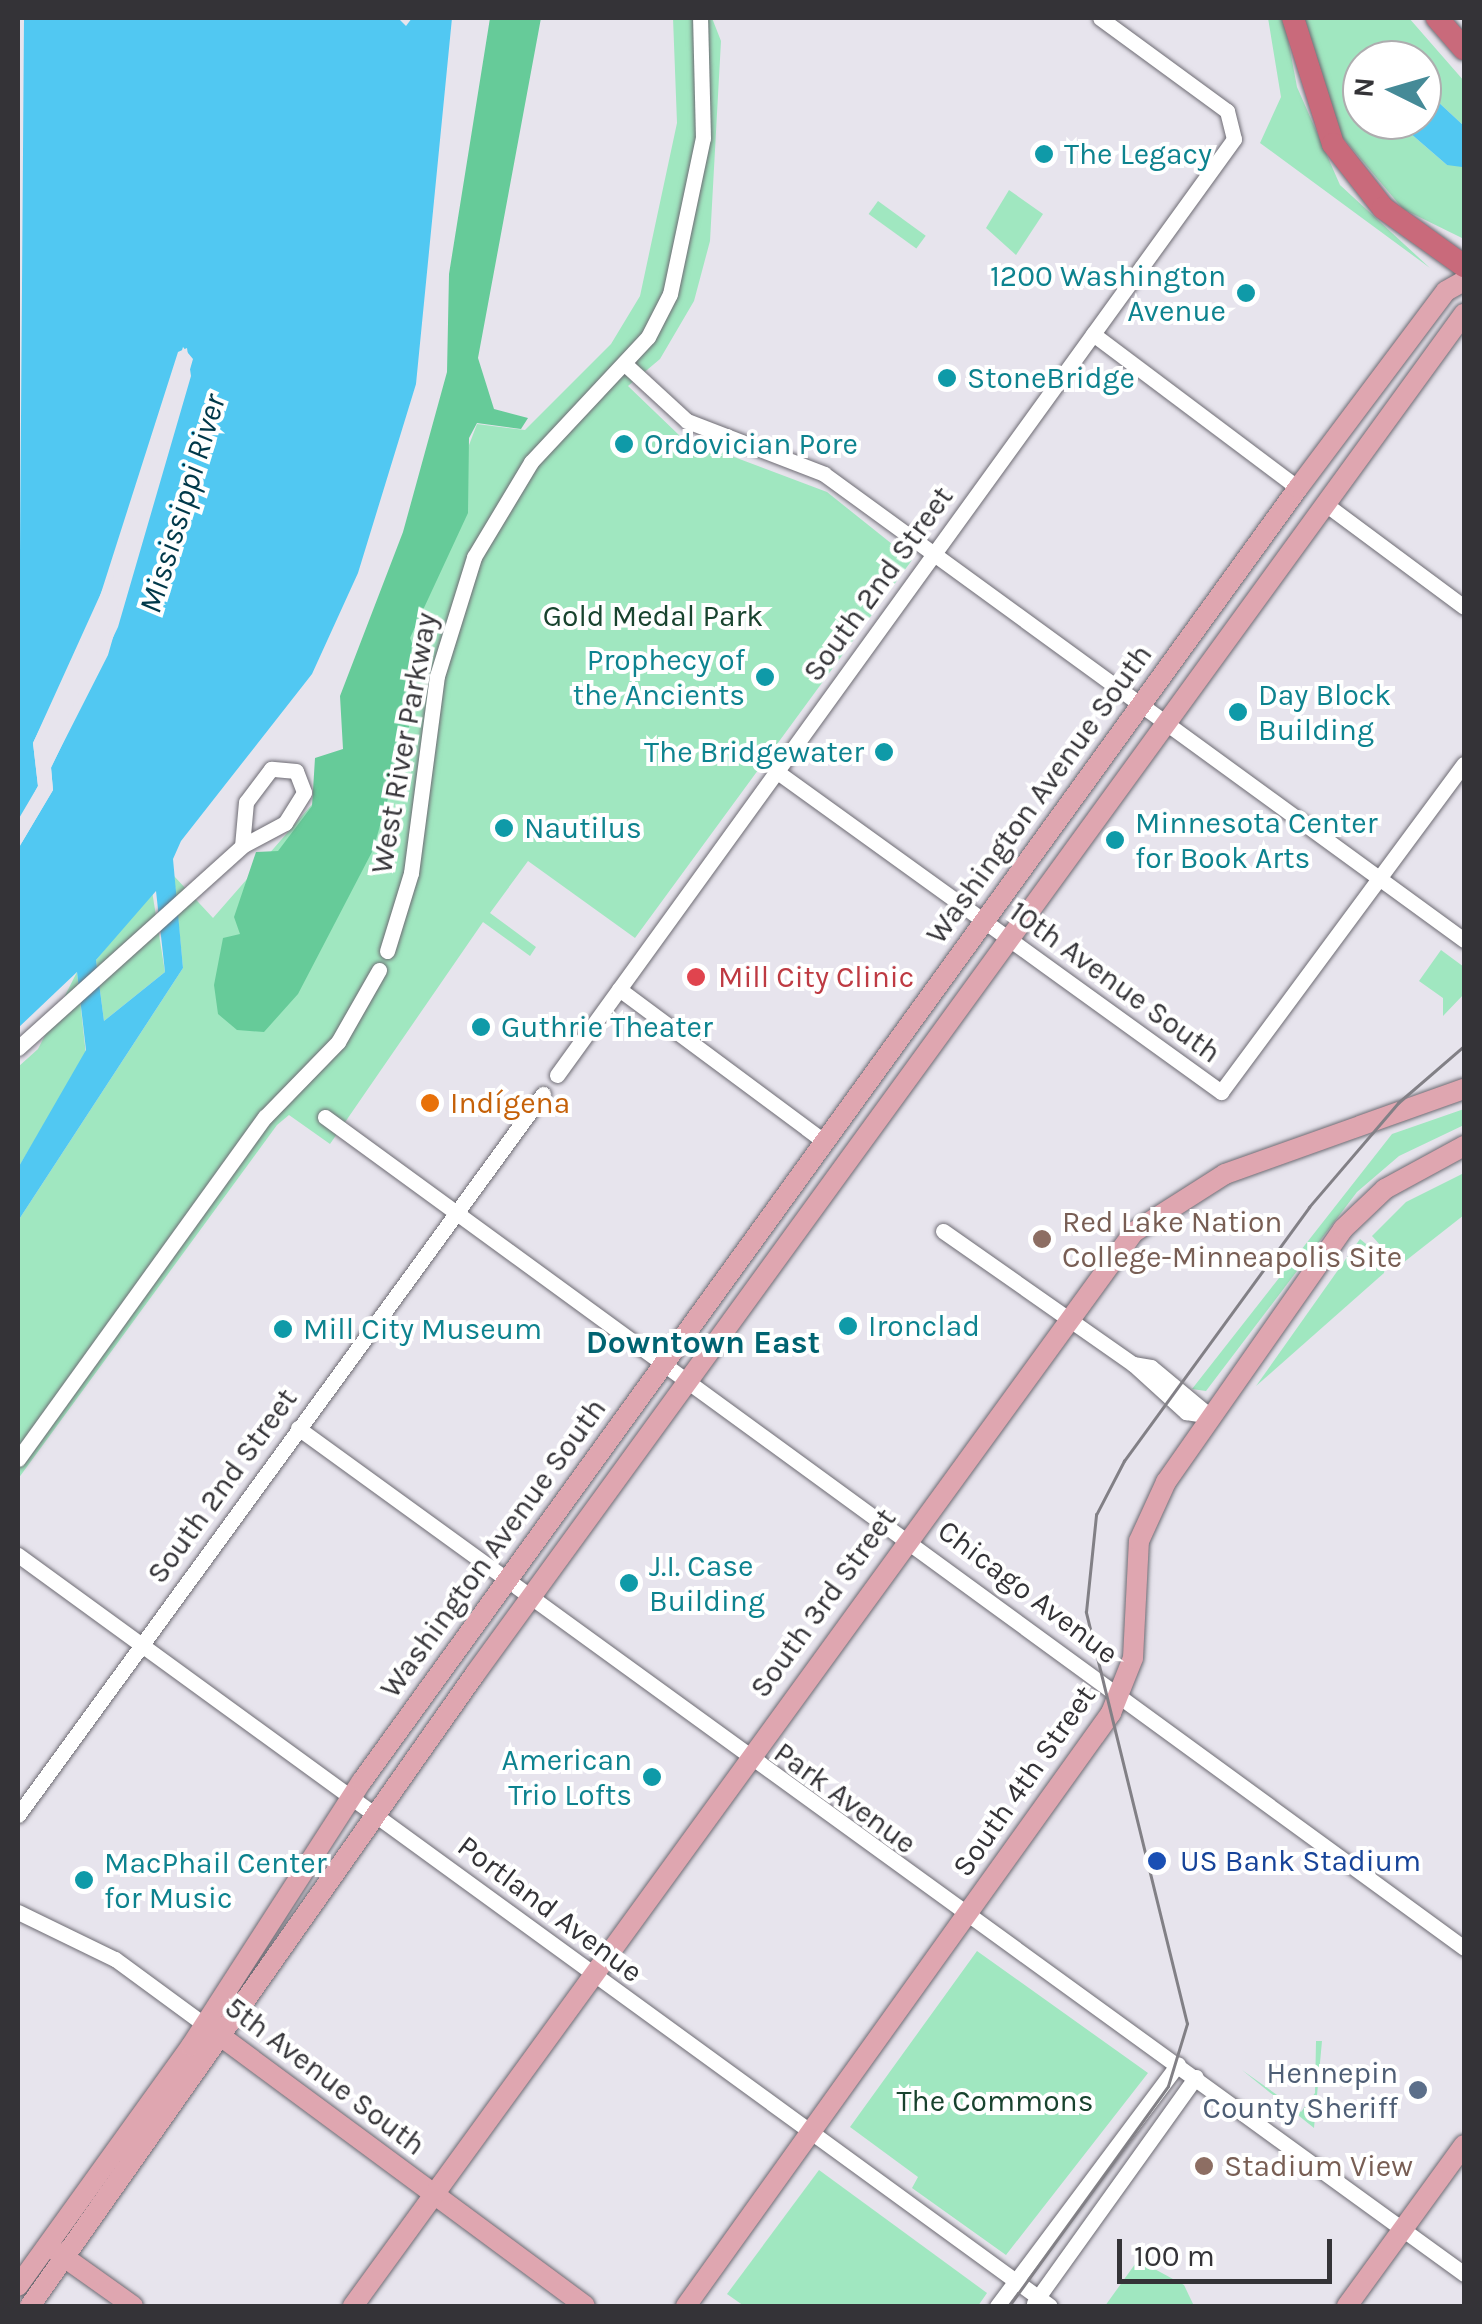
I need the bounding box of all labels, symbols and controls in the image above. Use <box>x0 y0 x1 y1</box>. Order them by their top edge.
north arrow <box>1342 40 1442 140</box>
text: N <box>1346 76 1381 99</box>
place label: The Legacy <box>1064 136 1212 172</box>
marker: The Legacy <box>1033 143 1055 165</box>
place label: 1200 Washington Avenue <box>990 258 1226 328</box>
marker: 1200 Washington Avenue <box>1235 282 1257 304</box>
place label: StoneBridge <box>967 360 1135 396</box>
marker: StoneBridge <box>936 367 958 389</box>
water label: Mississippi River <box>131 390 235 618</box>
place label: Ordovician Pore <box>644 426 858 462</box>
marker: Ordovician Pore <box>613 433 635 455</box>
street label: South 2nd Street <box>795 480 961 688</box>
park label: Gold Medal Park <box>543 598 763 634</box>
street label: West River Parkway <box>363 610 445 876</box>
street label: Washington Avenue South <box>918 637 1160 951</box>
place label: Prophecy of the Ancients <box>573 642 745 712</box>
marker: Prophecy of the Ancients <box>754 666 776 688</box>
place label: Day Block Building <box>1258 677 1391 748</box>
marker: Day Block Building <box>1227 701 1249 723</box>
place label: The Bridgewater <box>644 734 864 770</box>
marker: The Bridgewater <box>873 741 895 763</box>
place label: Minnesota Center for Book Arts <box>1135 805 1377 876</box>
place label: Nautilus <box>524 810 642 846</box>
marker: Nautilus <box>493 817 515 839</box>
marker: Minnesota Center for Book Arts <box>1104 829 1126 851</box>
street label: 10th Avenue South <box>1002 893 1228 1071</box>
place label: Mill City Clinic <box>718 959 914 995</box>
marker: Mill City Clinic <box>683 964 709 990</box>
place label: Guthrie Theater <box>501 1009 713 1045</box>
marker: Guthrie Theater <box>470 1016 492 1038</box>
place label: Indígena <box>450 1085 570 1121</box>
marker: Indígena <box>419 1092 441 1114</box>
place label: Red Lake Nation College-Minneapolis Site <box>1062 1204 1402 1274</box>
marker: Red Lake Nation College-Minneapolis Site <box>1031 1228 1053 1250</box>
place label: Ironclad <box>868 1308 980 1344</box>
place label: Mill City Museum <box>303 1311 542 1347</box>
marker: Ironclad <box>837 1315 859 1337</box>
marker: Mill City Museum <box>272 1318 294 1340</box>
district label: Downtown East <box>586 1324 820 1362</box>
street label: South 2nd Street <box>139 1382 305 1590</box>
street label: Washington Avenue South <box>372 1391 614 1705</box>
street label: South 3rd Street <box>742 1501 904 1705</box>
street label: Chicago Avenue <box>931 1512 1125 1672</box>
place label: J.I. Case Building <box>649 1548 765 1618</box>
marker: J.I. Case Building <box>618 1572 640 1594</box>
street label: South 4th Street <box>945 1679 1103 1883</box>
street label: Park Avenue <box>767 1734 923 1862</box>
place label: American Trio Lofts <box>501 1742 632 1812</box>
marker: American Trio Lofts <box>641 1766 663 1788</box>
street label: Portland Avenue <box>451 1828 649 1990</box>
place label: US Bank Stadium <box>1180 1843 1421 1879</box>
place label: MacPhail Center for Music <box>104 1845 327 1916</box>
marker: US Bank Stadium <box>1144 1848 1170 1874</box>
marker: MacPhail Center for Music <box>73 1869 95 1891</box>
street label: 5th Avenue South <box>218 1989 432 2163</box>
place label: Hennepin County Sheriff <box>1203 2055 1398 2126</box>
marker: Hennepin County Sheriff <box>1407 2079 1429 2101</box>
park label: The Commons <box>897 2083 1093 2119</box>
place label: Stadium View <box>1224 2148 1413 2184</box>
marker: Stadium View <box>1193 2155 1215 2177</box>
scale bar <box>1122 2219 1337 2281</box>
text: 100 m <box>1134 2238 1215 2274</box>

